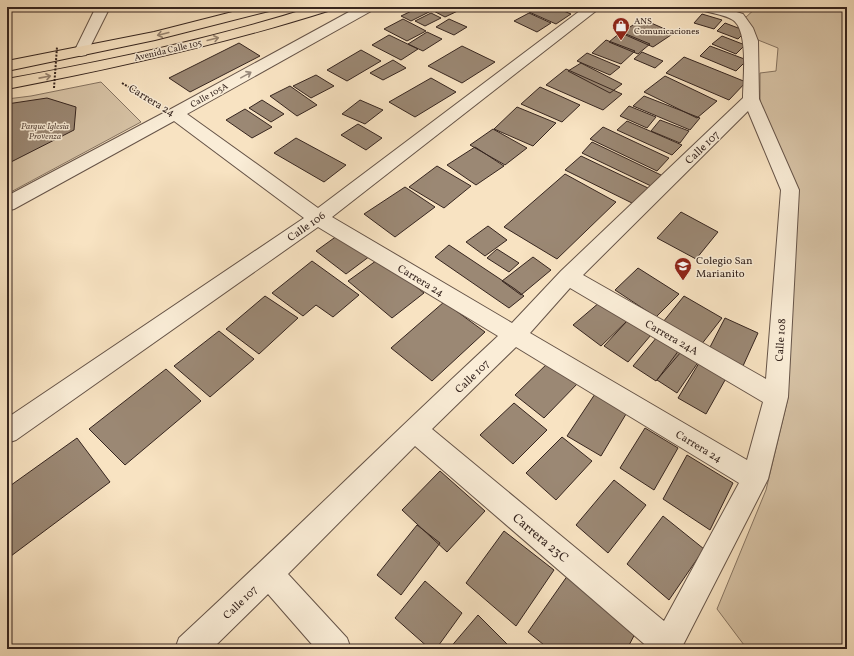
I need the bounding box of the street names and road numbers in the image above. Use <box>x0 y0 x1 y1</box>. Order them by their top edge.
street label: Avenida Calle 105 <box>133 36 203 65</box>
street label: Calle 105A <box>188 79 231 111</box>
street label: Carrera 24 <box>125 82 178 121</box>
street label: Calle 107 <box>682 128 724 168</box>
street label: Calle 106 <box>285 208 329 246</box>
street label: Carrera 24 <box>394 262 447 301</box>
street label: Carrera 24A <box>642 317 701 360</box>
street label: Calle 108 <box>773 318 791 362</box>
street label: Calle 107 <box>452 357 494 397</box>
street label: Carrera 24 <box>672 428 725 467</box>
street label: Carrera 23C <box>508 510 572 567</box>
street label: Calle 107 <box>220 583 262 623</box>

